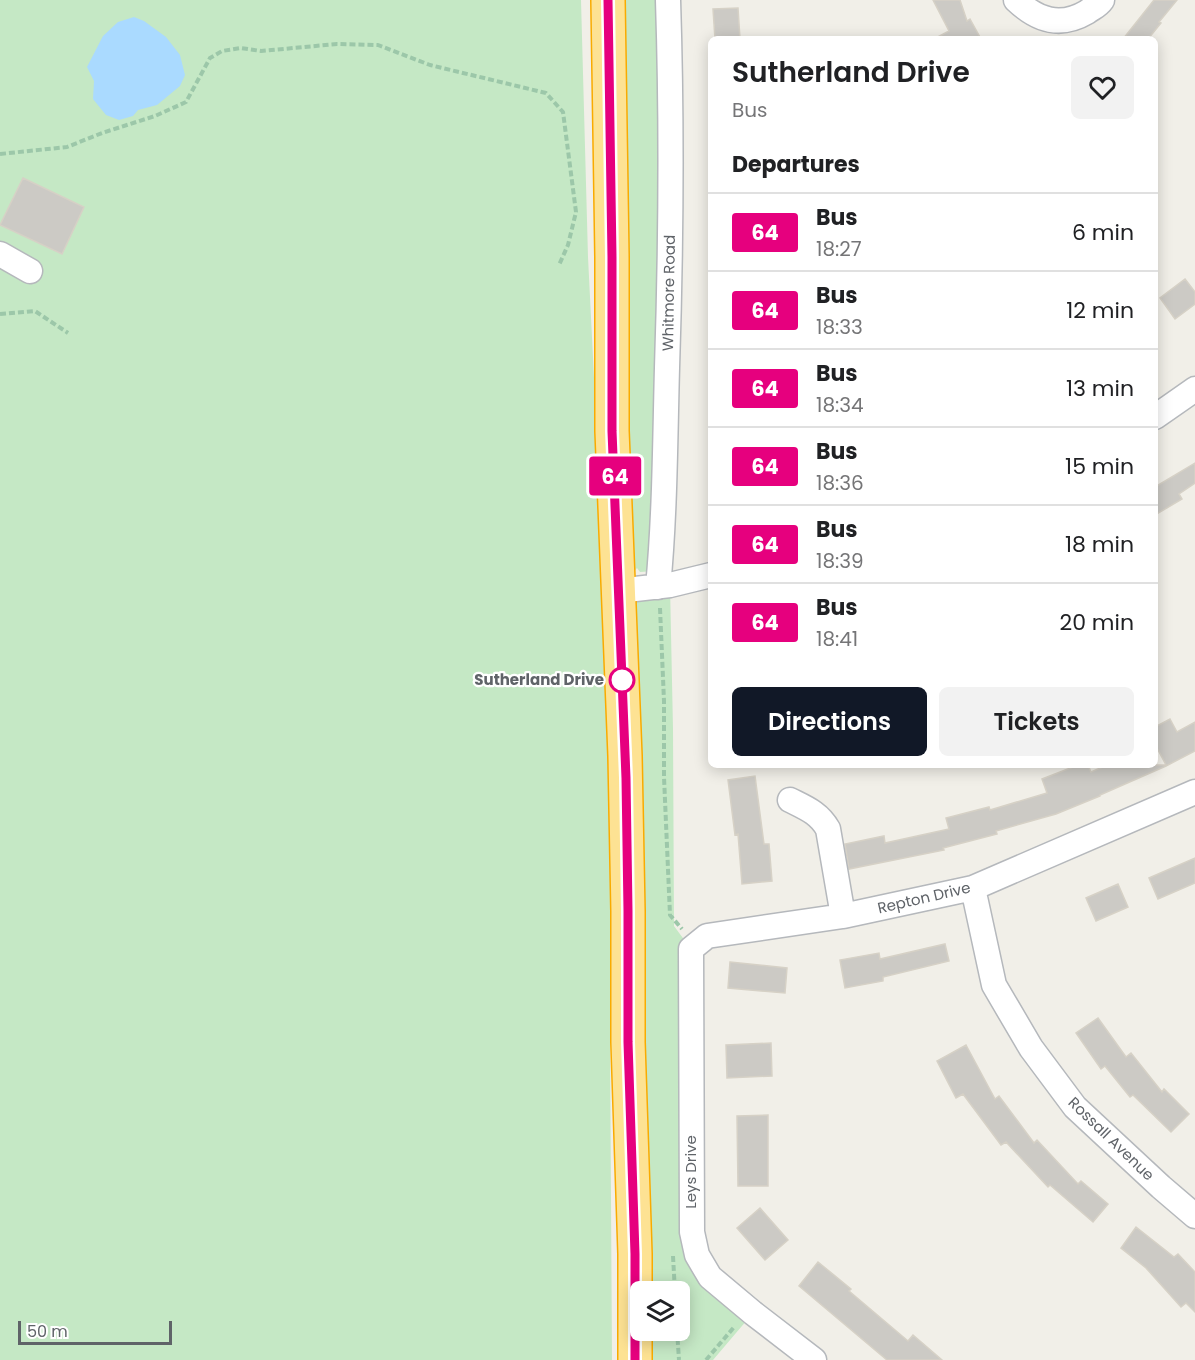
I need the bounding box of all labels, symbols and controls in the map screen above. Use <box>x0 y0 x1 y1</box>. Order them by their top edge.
text: Sutherland Drive <box>732 53 970 92</box>
button: heart <box>1071 56 1134 119</box>
text: Bus <box>732 96 768 124</box>
text: Departures <box>732 149 860 180</box>
text: Bus <box>816 202 858 233</box>
text: 6 min <box>1072 217 1134 248</box>
text: 64 <box>751 218 779 247</box>
street label: Whitmore Road <box>657 235 680 351</box>
text: 18:27 <box>816 235 862 263</box>
text: Bus <box>816 280 858 311</box>
text: 12 min <box>1066 295 1134 326</box>
text: 64 <box>751 296 779 325</box>
text: 18:33 <box>816 313 863 341</box>
text: Bus <box>816 358 858 389</box>
text: 13 min <box>1066 373 1134 404</box>
text: 64 <box>751 374 779 403</box>
text: 18:34 <box>816 391 864 419</box>
text: Bus <box>816 436 858 467</box>
text: 15 min <box>1065 451 1134 482</box>
text: 64 <box>751 452 779 481</box>
line badge: 64 <box>588 456 642 496</box>
text: 64 <box>601 462 629 491</box>
text: 18:36 <box>816 469 864 497</box>
text: Bus <box>816 514 858 545</box>
text: 18 min <box>1065 529 1134 560</box>
text: 64 <box>751 530 779 559</box>
text: 18:39 <box>816 547 864 575</box>
text: Bus <box>816 592 858 623</box>
text: 20 min <box>1060 607 1134 638</box>
text: 64 <box>751 608 779 637</box>
text: 18:41 <box>816 625 858 653</box>
marker: Sutherland Drive <box>609 667 635 693</box>
place label: Sutherland Drive <box>474 669 604 690</box>
button: Directions <box>732 687 927 756</box>
button: Tickets <box>939 687 1134 756</box>
street label: Repton Drive <box>875 877 972 918</box>
street label: Rossall Avenue <box>1064 1092 1159 1185</box>
street label: Leys Drive <box>680 1135 701 1209</box>
map controls <box>630 1281 690 1341</box>
button: layers <box>630 1281 690 1341</box>
scale bar <box>18 1318 172 1346</box>
text: 50 m <box>27 1320 68 1343</box>

